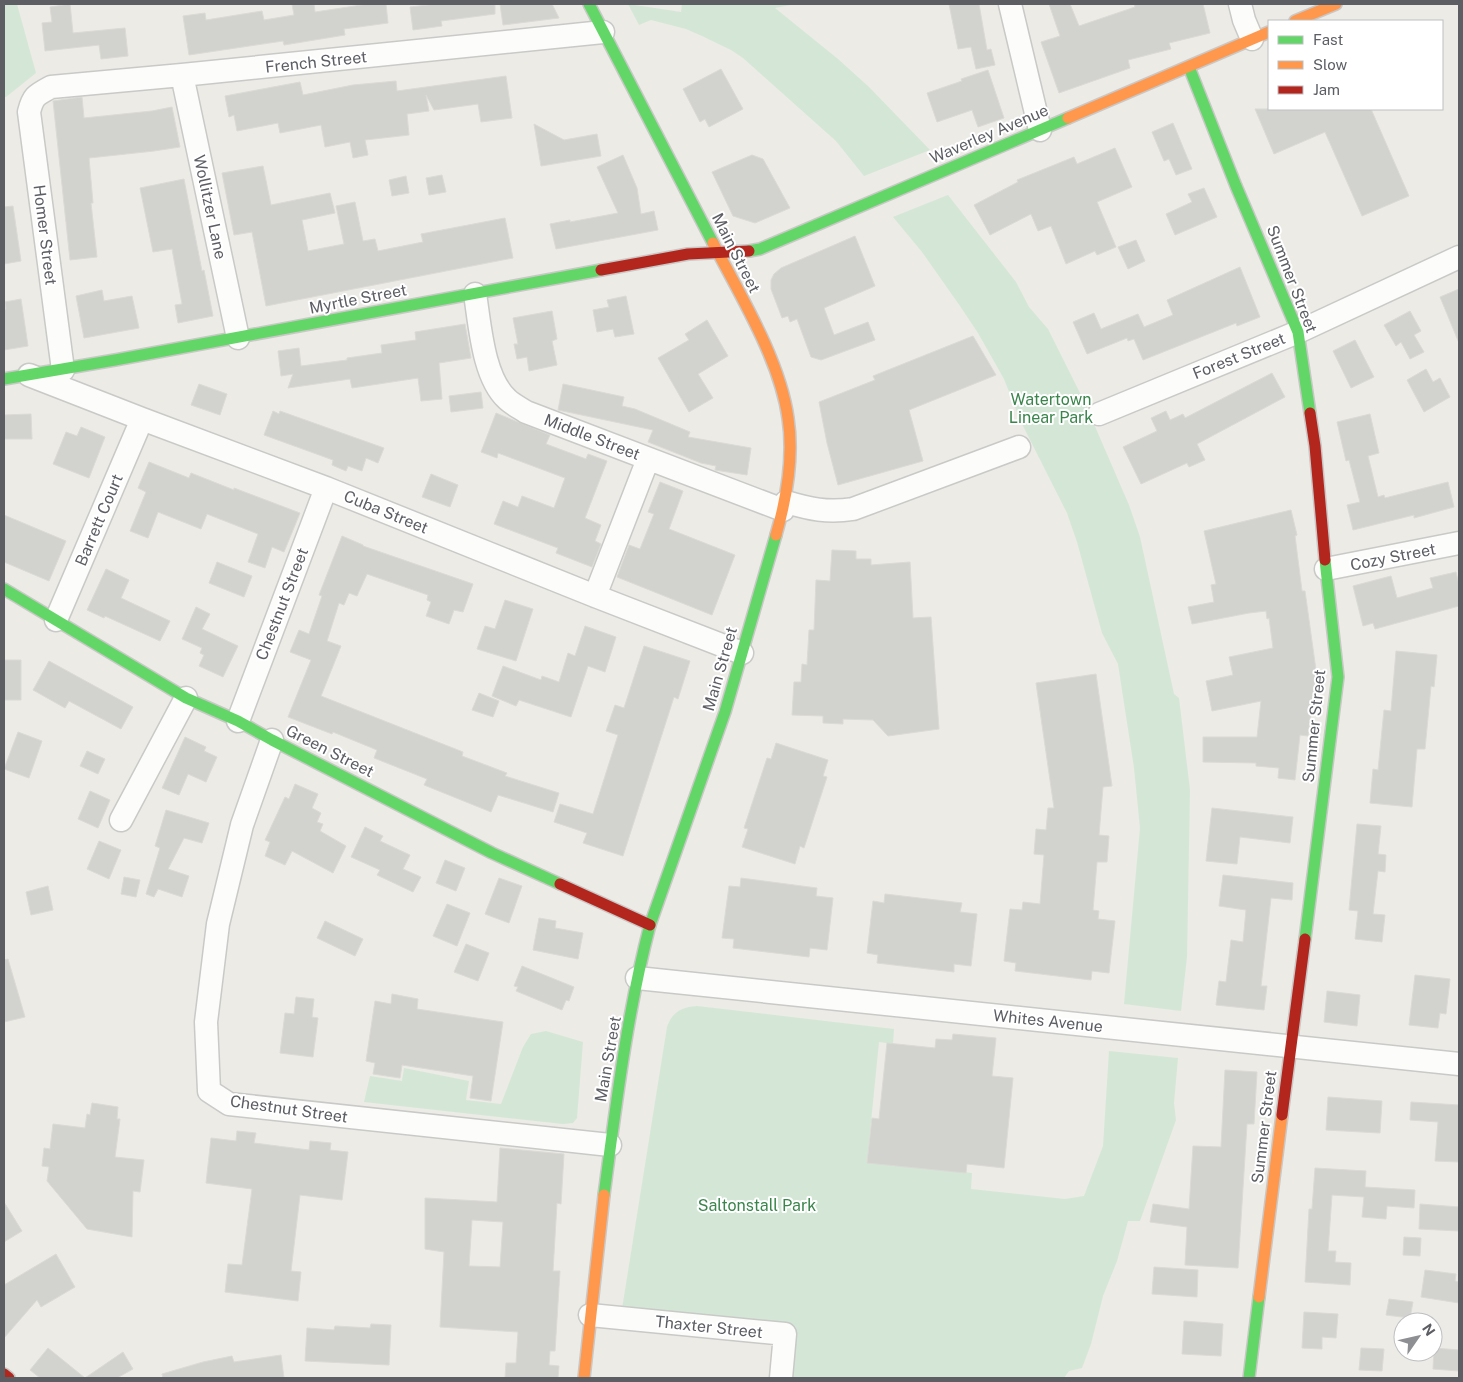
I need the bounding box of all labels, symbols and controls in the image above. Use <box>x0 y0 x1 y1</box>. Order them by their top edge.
legend <box>1268 20 1443 110</box>
text: Fast <box>1313 31 1343 48</box>
street label: French Street <box>264 47 368 77</box>
text: Slow <box>1313 56 1348 73</box>
text: Jam <box>1313 81 1340 98</box>
street label: Waverley Avenue <box>927 100 1051 168</box>
street label: Wollitzer Lane <box>190 153 230 261</box>
street label: Homer Street <box>29 184 61 286</box>
street label: Main Street <box>708 210 764 296</box>
street label: Summer Street <box>1263 223 1321 335</box>
street label: Myrtle Street <box>308 280 408 318</box>
street label: Forest Street <box>1190 329 1288 383</box>
park label: Watertown Linear Park <box>1009 390 1093 427</box>
street label: Middle Street <box>541 410 643 464</box>
street label: Barrett Court <box>71 471 127 569</box>
street label: Cuba Street <box>341 486 431 538</box>
street label: Cozy Street <box>1349 539 1437 575</box>
street label: Chestnut Street <box>252 545 312 663</box>
street label: Main Street <box>699 625 741 713</box>
street label: Summer Street <box>1299 668 1329 784</box>
street label: Green Street <box>283 721 377 781</box>
street label: Whites Avenue <box>992 1006 1104 1036</box>
street label: Main Street <box>591 1015 625 1103</box>
street label: Summer Street <box>1248 1069 1280 1185</box>
street label: Chestnut Street <box>229 1091 349 1127</box>
park label: Saltonstall Park <box>698 1196 816 1215</box>
street label: Thaxter Street <box>654 1312 764 1342</box>
north arrow <box>1393 1312 1443 1362</box>
text: N <box>1419 1321 1438 1339</box>

